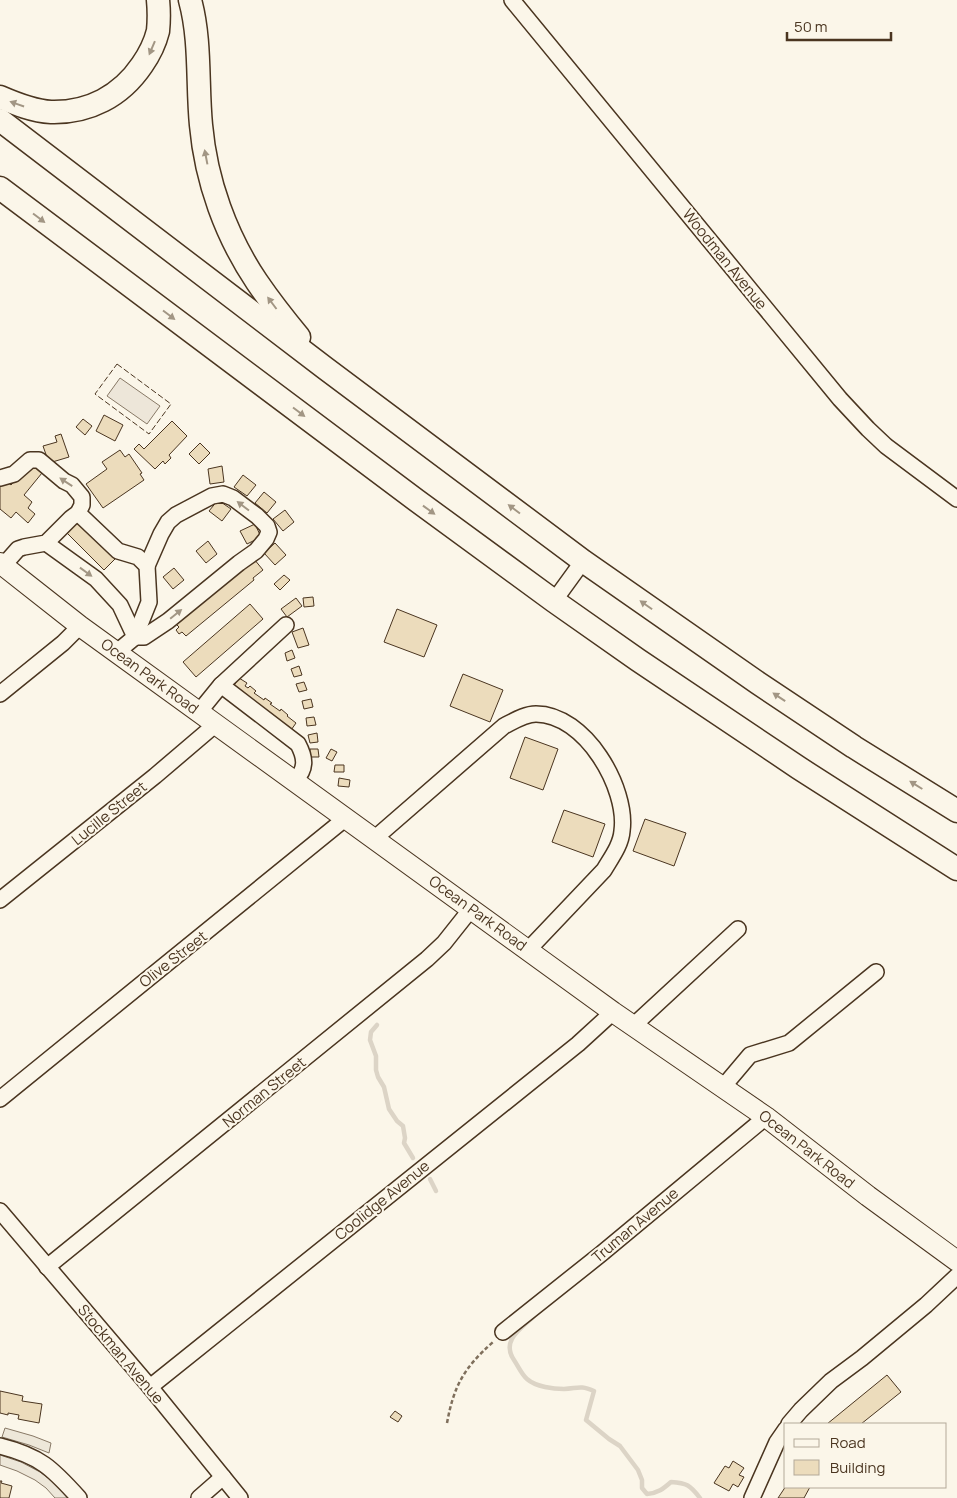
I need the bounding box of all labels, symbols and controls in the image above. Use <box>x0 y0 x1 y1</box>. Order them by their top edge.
scale bar <box>787 10 891 42</box>
text: 50 m <box>794 16 828 37</box>
one-way arrow <box>147 41 155 55</box>
one-way arrow <box>9 100 24 108</box>
one-way arrow <box>201 148 209 164</box>
street label: Woodman Avenue <box>678 204 772 314</box>
one-way arrow <box>32 212 45 223</box>
one-way arrow <box>267 296 277 310</box>
one-way arrow <box>162 310 176 320</box>
one-way arrow <box>292 407 305 418</box>
one-way arrow <box>59 477 73 487</box>
one-way arrow <box>237 500 250 511</box>
one-way arrow <box>508 504 521 515</box>
one-way arrow <box>422 505 436 515</box>
one-way arrow <box>79 567 92 577</box>
one-way arrow <box>639 600 652 610</box>
one-way arrow <box>169 609 182 620</box>
street label: Ocean Park Road <box>97 633 203 719</box>
one-way arrow <box>773 692 786 702</box>
street label: Lucille Street <box>67 776 151 850</box>
one-way arrow <box>909 781 922 790</box>
street label: Ocean Park Road <box>425 870 531 956</box>
street label: Olive Street <box>135 926 211 992</box>
street label: Norman Street <box>218 1052 310 1132</box>
street label: Ocean Park Road <box>755 1105 859 1193</box>
street label: Coolidge Avenue <box>330 1155 434 1245</box>
street label: Truman Avenue <box>587 1182 683 1267</box>
street label: Stockman Avenue <box>73 1300 169 1408</box>
legend <box>784 1423 947 1488</box>
text: Road <box>830 1432 866 1453</box>
text: Building <box>830 1457 885 1478</box>

